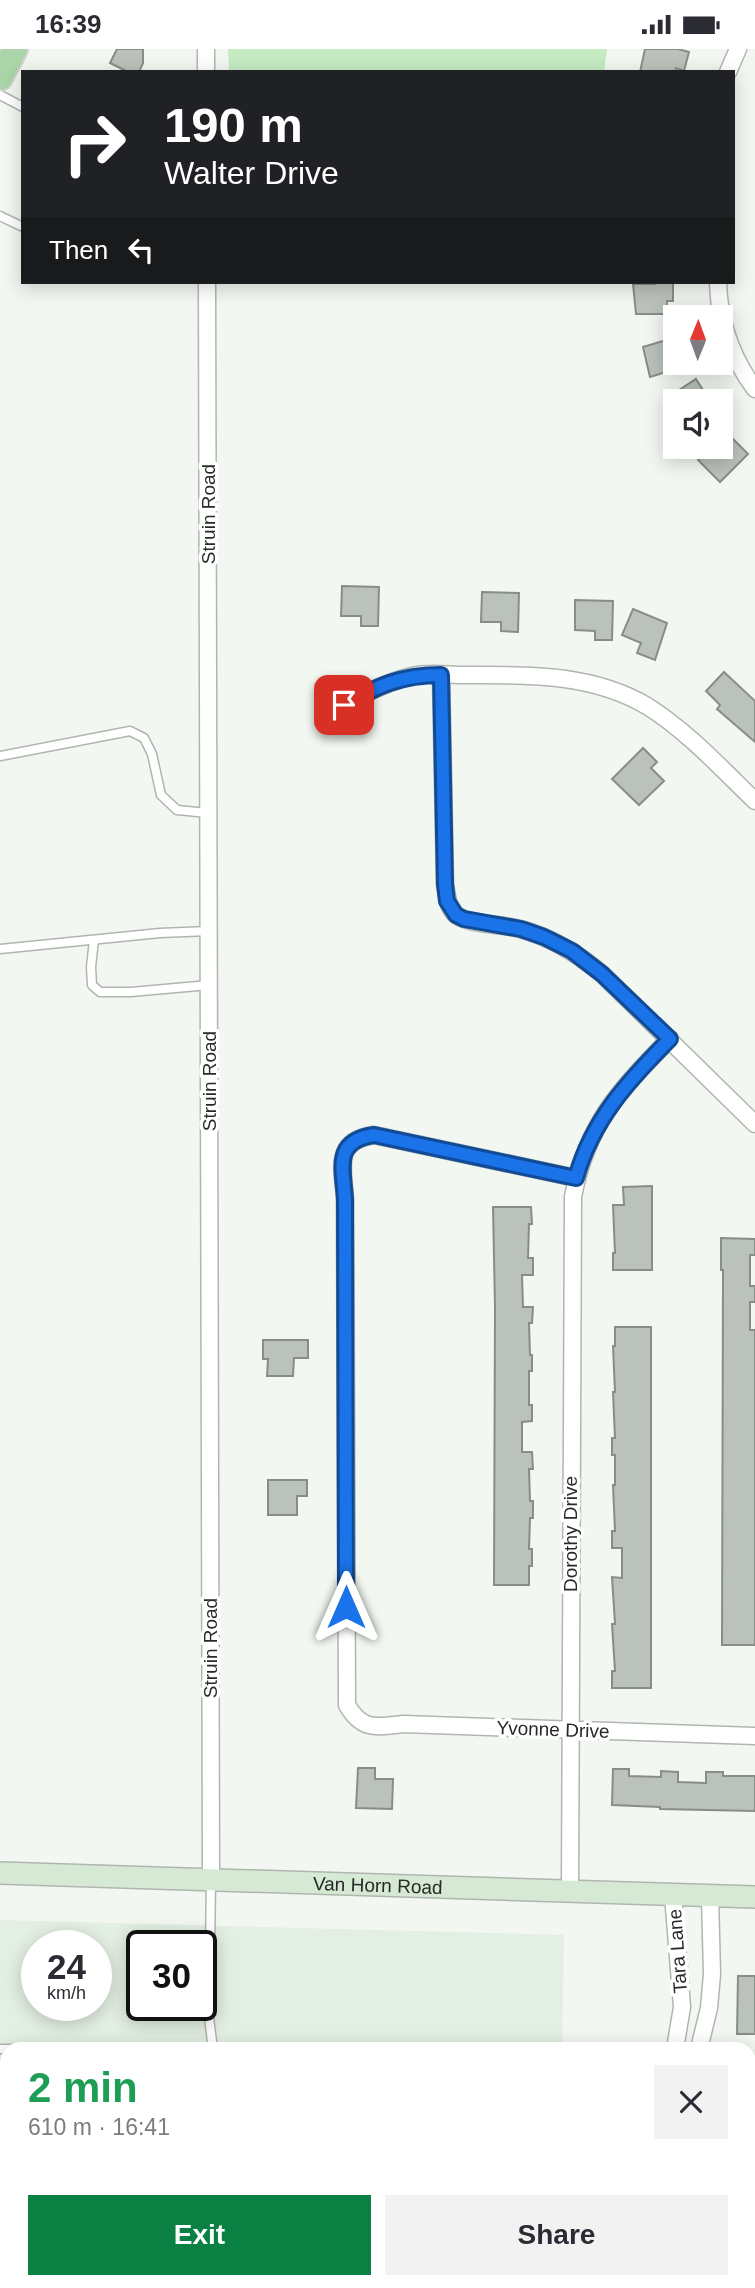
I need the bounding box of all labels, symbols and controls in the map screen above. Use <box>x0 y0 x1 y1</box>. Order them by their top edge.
text: 16:39 <box>35 9 102 39</box>
icon: right <box>49 98 140 189</box>
text: 190 m <box>164 98 303 152</box>
text: Walter Drive <box>164 155 339 191</box>
icon: left <box>122 231 160 269</box>
text: Then <box>49 235 108 265</box>
north arrow <box>663 305 733 375</box>
map controls <box>663 305 733 459</box>
button: sound <box>663 389 733 459</box>
street label: Struin Road <box>198 464 219 564</box>
pin <box>314 675 374 735</box>
icon: arrive <box>325 686 363 724</box>
street label: Struin Road <box>199 1031 220 1131</box>
street label: Dorothy Drive <box>560 1476 581 1592</box>
position arrow <box>309 1570 383 1644</box>
street label: Struin Road <box>200 1598 221 1698</box>
street label: Yvonne Drive <box>496 1717 610 1742</box>
street label: Van Horn Road <box>313 1873 443 1898</box>
street label: Tara Lane <box>664 1908 691 1994</box>
speed limit sign: 30 <box>126 1930 217 2021</box>
text: 24 <box>47 1947 86 1986</box>
text: km/h <box>47 1983 86 2003</box>
text: 2 min <box>28 2064 138 2111</box>
button: close <box>654 2065 728 2139</box>
text: 610 m · 16:41 <box>28 2114 170 2140</box>
button: Exit <box>28 2195 371 2275</box>
button: Share <box>385 2195 728 2275</box>

